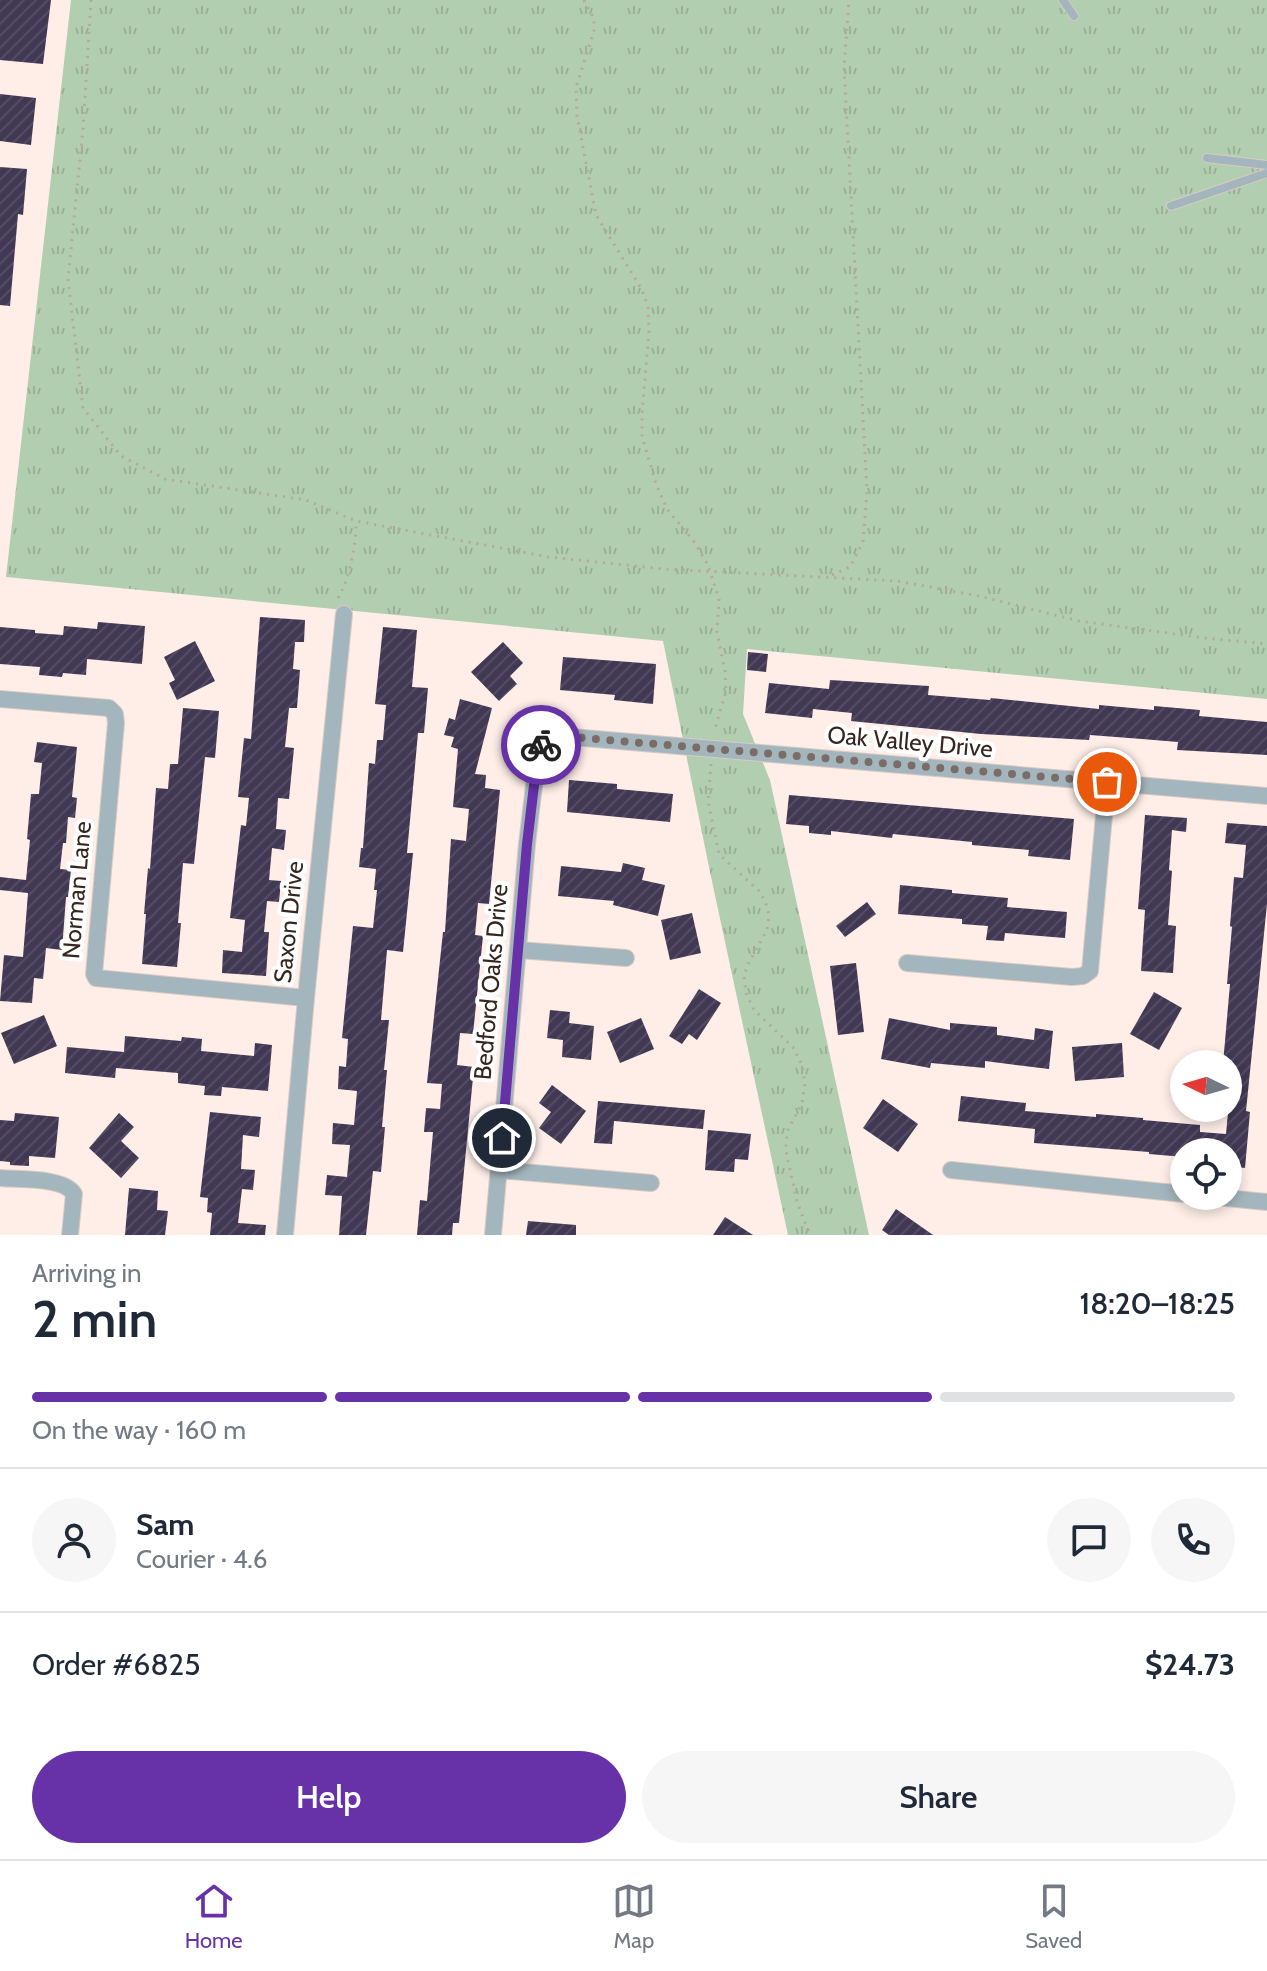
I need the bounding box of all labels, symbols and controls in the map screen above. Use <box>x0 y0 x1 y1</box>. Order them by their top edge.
courier <box>501 705 581 785</box>
street label: Oak Valley Drive <box>826 720 994 763</box>
icon: bike <box>519 723 563 767</box>
pin <box>1073 748 1141 816</box>
icon: bag <box>1085 760 1129 804</box>
street label: Norman Lane <box>56 820 97 960</box>
street label: Saxon Drive <box>268 860 309 984</box>
street label: Bedford Oaks Drive <box>467 883 514 1081</box>
north arrow <box>1170 1050 1242 1122</box>
map controls <box>1170 1050 1242 1210</box>
pin <box>468 1104 536 1172</box>
icon: home <box>480 1116 524 1160</box>
button: locate <box>1170 1138 1242 1210</box>
text: Arriving in <box>32 1257 142 1289</box>
text: 18:20–18:25 <box>1080 1285 1235 1322</box>
text: 2 min <box>32 1287 157 1350</box>
text: On the way · 160 m <box>32 1414 246 1446</box>
button: person <box>32 1498 116 1582</box>
button: chat <box>1047 1498 1131 1582</box>
button: phone <box>1151 1498 1235 1582</box>
text: Sam <box>136 1506 194 1543</box>
text: Courier · 4.6 <box>136 1543 268 1575</box>
text: Order #6825 <box>32 1646 201 1683</box>
text: $24.73 <box>1145 1646 1235 1683</box>
button: Help <box>32 1751 626 1843</box>
button: Share <box>642 1751 1235 1843</box>
tab: Home <box>185 1879 243 1954</box>
tab: Map <box>612 1879 656 1954</box>
tab: Saved <box>1025 1879 1082 1954</box>

